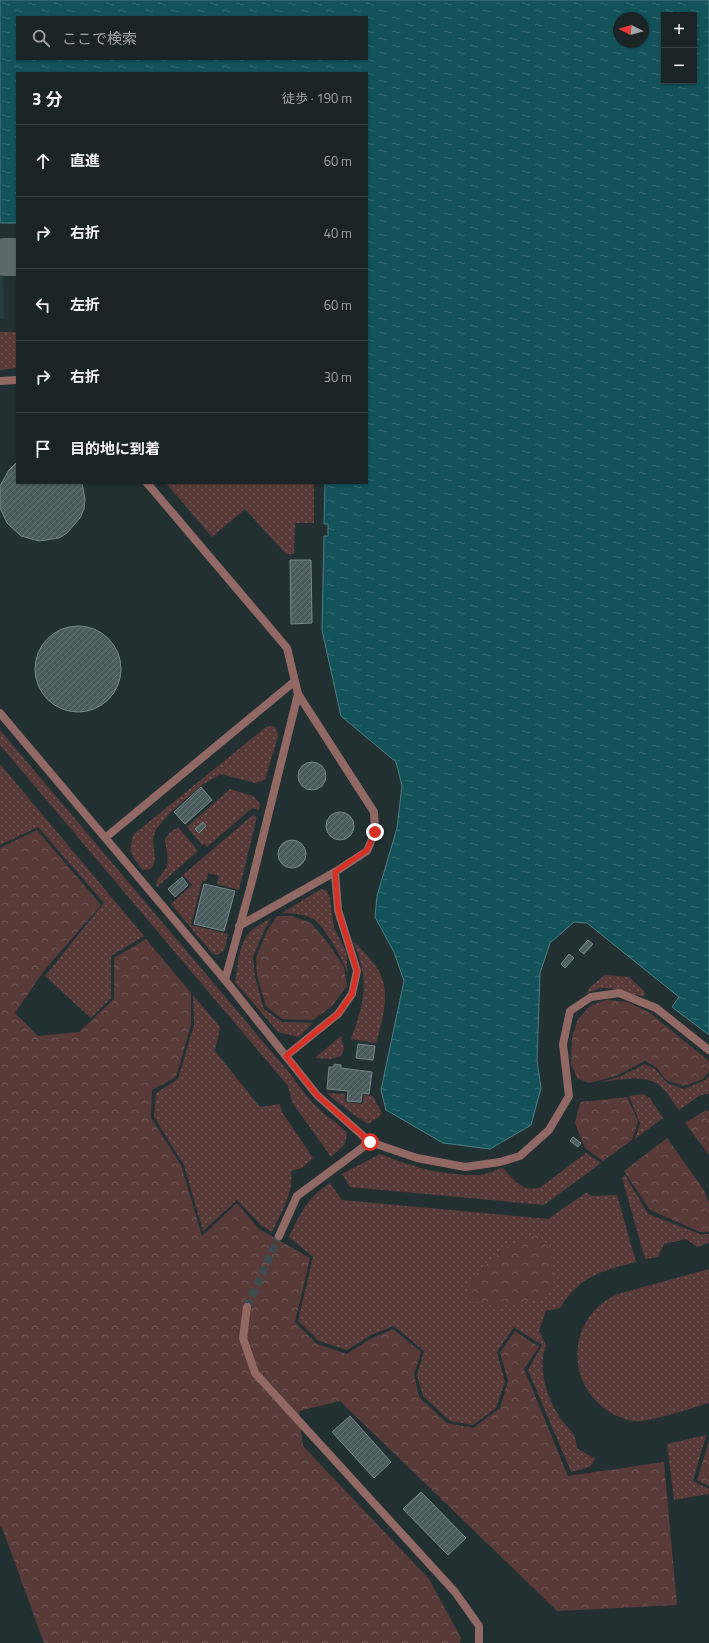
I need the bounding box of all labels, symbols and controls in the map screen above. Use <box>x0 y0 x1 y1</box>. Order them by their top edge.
north arrow <box>613 12 649 48</box>
map controls <box>661 12 697 84</box>
button: + <box>661 12 697 48</box>
search box <box>16 16 368 60</box>
icon: search <box>30 27 52 49</box>
text: ここで検索 <box>62 27 137 50</box>
button: − <box>661 48 697 84</box>
text: 3 分 <box>32 86 62 112</box>
text: 徒歩 · 190 m <box>282 88 352 108</box>
text: 直進 <box>70 149 100 172</box>
icon: ahead <box>32 150 54 172</box>
text: 60 m <box>324 151 352 171</box>
text: 右折 <box>70 221 100 244</box>
icon: right <box>32 222 54 244</box>
text: 40 m <box>324 223 352 243</box>
text: 左折 <box>70 293 100 316</box>
icon: left <box>32 294 54 316</box>
text: 60 m <box>324 295 352 315</box>
text: 右折 <box>70 365 100 388</box>
icon: right <box>32 366 54 388</box>
text: 30 m <box>324 367 352 387</box>
text: 目的地に到着 <box>70 437 160 460</box>
icon: arrive <box>32 438 54 460</box>
route end <box>366 823 384 841</box>
route start <box>361 1133 379 1151</box>

